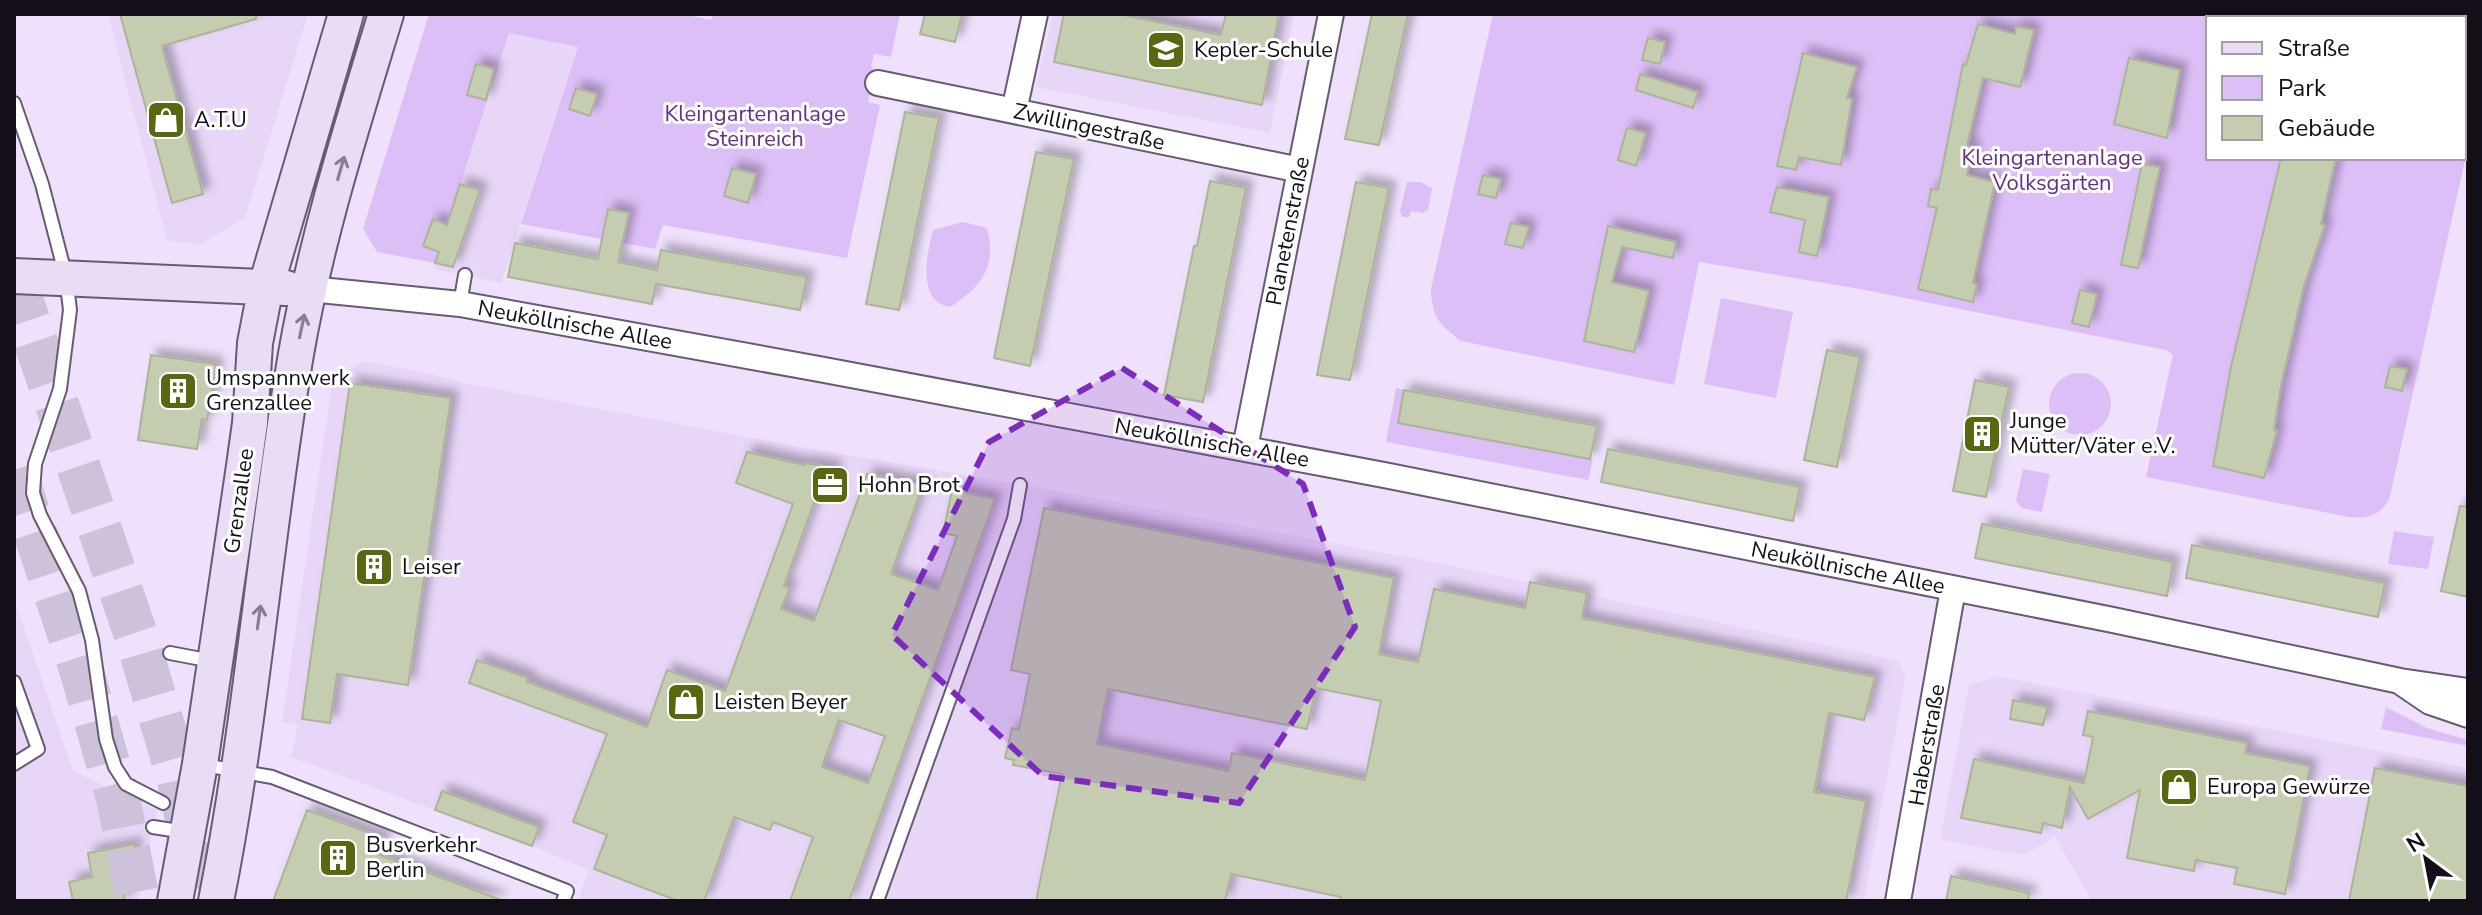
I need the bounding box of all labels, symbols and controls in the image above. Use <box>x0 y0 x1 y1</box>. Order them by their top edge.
legend <box>2206 16 2466 160</box>
school or university icon: Kepler-Schule <box>1145 29 1187 71</box>
text: Straße <box>2278 32 2350 64</box>
place label: Kepler-Schule <box>1194 35 1333 65</box>
text: Park <box>2278 72 2327 104</box>
street label: Zwillingestraße <box>1011 96 1167 158</box>
shop icon: A.T.U <box>145 99 187 141</box>
park label: Kleingartenanlage Steinreich <box>664 99 846 154</box>
place label: A.T.U <box>194 105 247 135</box>
text: Gebäude <box>2278 112 2375 144</box>
park label: Kleingartenanlage Volksgärten <box>1961 143 2143 198</box>
street label: Planetenstraße <box>1259 154 1317 308</box>
one-way arrow <box>334 155 349 181</box>
street label: Neuköllnische Allee <box>475 293 675 357</box>
one-way arrow <box>295 313 310 339</box>
place label: Umspannwerk Grenzallee <box>206 363 351 418</box>
building icon: Umspannwerk Grenzallee <box>157 370 199 412</box>
place label: Junge Mütter/Väter e.V. <box>2009 406 2176 461</box>
street label: Neuköllnische Allee <box>1112 411 1312 475</box>
building icon: Junge Mütter/Väter e.V. <box>1961 413 2003 455</box>
street label: Grenzallee <box>217 446 261 556</box>
office icon: Hohn Brot <box>809 464 851 506</box>
place label: Hohn Brot <box>858 470 960 500</box>
street label: Neuköllnische Allee <box>1749 534 1947 602</box>
building icon: Leiser <box>353 546 395 588</box>
place label: Leiser <box>402 552 461 582</box>
one-way arrow <box>252 604 267 630</box>
shop icon: Leisten Beyer <box>665 681 707 723</box>
street label: Haberstraße <box>1902 682 1952 808</box>
place label: Leisten Beyer <box>714 687 848 717</box>
shop icon: Europa Gewürze <box>2158 766 2200 808</box>
place label: Europa Gewürze <box>2207 772 2370 802</box>
north arrow <box>2386 819 2466 899</box>
text: N <box>2401 826 2431 860</box>
place label: Busverkehr Berlin <box>366 830 477 885</box>
building icon: Busverkehr Berlin <box>317 837 359 879</box>

